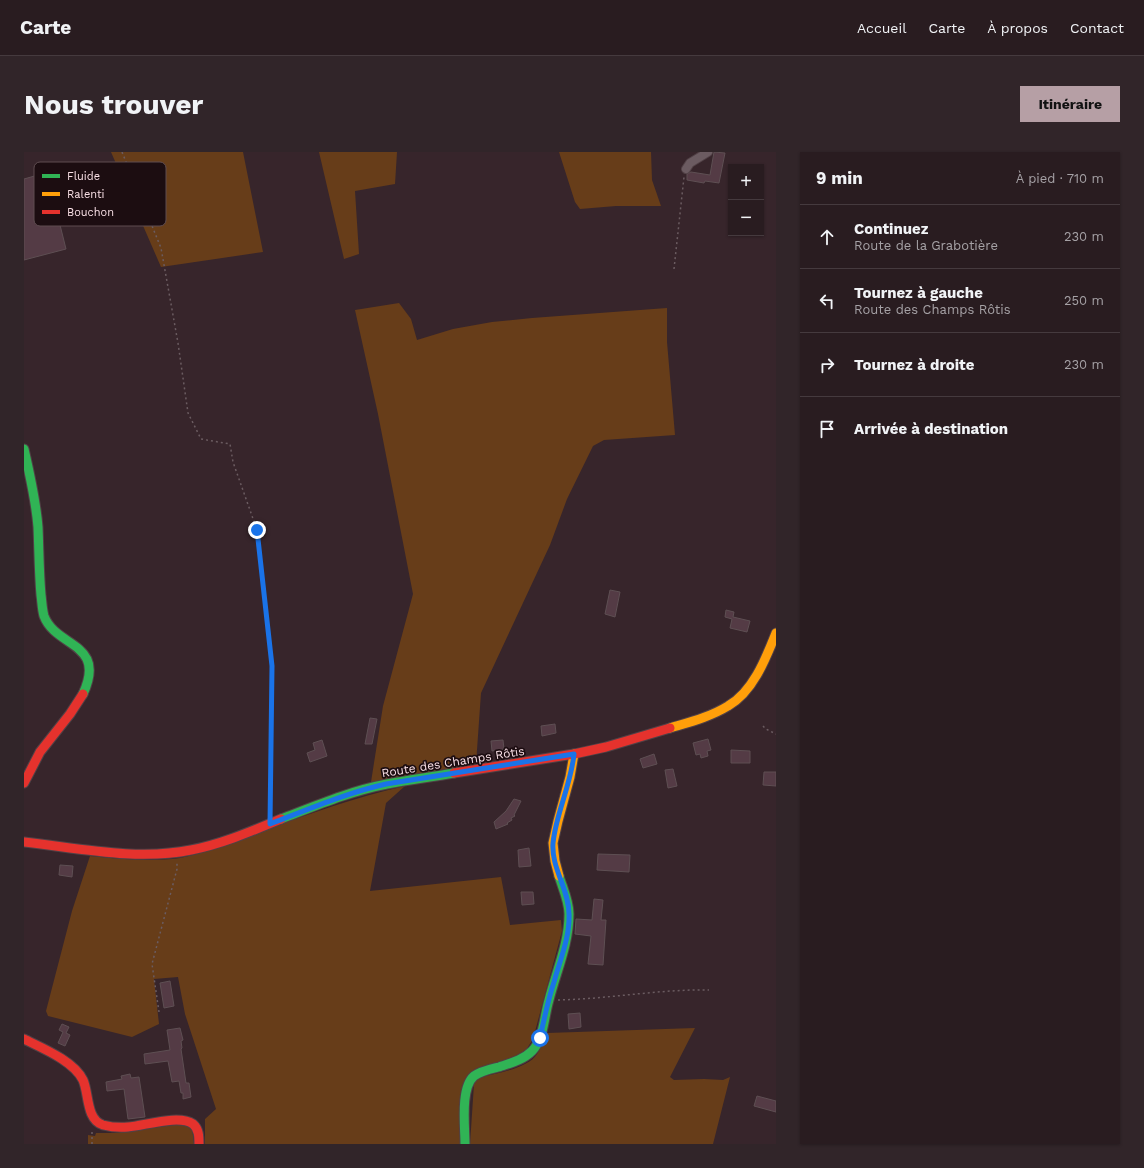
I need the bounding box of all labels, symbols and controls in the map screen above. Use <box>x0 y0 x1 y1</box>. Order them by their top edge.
text: Carte <box>20 16 71 39</box>
text: Accueil <box>857 20 906 36</box>
text: Carte <box>928 20 965 36</box>
text: À propos <box>987 20 1048 36</box>
text: Contact <box>1070 20 1124 36</box>
button: Itinéraire <box>1020 86 1120 122</box>
text: Nous trouver <box>24 88 203 121</box>
legend <box>34 162 166 226</box>
map controls <box>728 164 764 236</box>
button: + <box>728 164 764 200</box>
text: 9 min <box>816 168 863 188</box>
text: Fluide <box>67 170 100 183</box>
text: À pied · 710 m <box>1016 171 1104 186</box>
text: Ralenti <box>67 188 105 201</box>
button: − <box>728 200 764 236</box>
text: Bouchon <box>67 206 114 219</box>
text: Continuez <box>854 220 928 238</box>
icon: ahead <box>816 226 838 248</box>
text: 230 m <box>1064 229 1104 244</box>
text: Route de la Grabotière <box>854 238 998 253</box>
text: Tournez à gauche <box>854 284 983 302</box>
icon: left <box>816 290 838 312</box>
text: 250 m <box>1064 293 1104 308</box>
text: Route des Champs Rôtis <box>854 302 1011 317</box>
icon: right <box>816 354 838 376</box>
text: Tournez à droite <box>854 356 974 374</box>
text: 230 m <box>1064 357 1104 372</box>
icon: arrive <box>816 418 838 440</box>
text: Arrivée à destination <box>854 420 1008 438</box>
route end <box>248 521 266 539</box>
street label: Route des Champs Rôtis <box>381 744 525 780</box>
route start <box>531 1029 549 1047</box>

